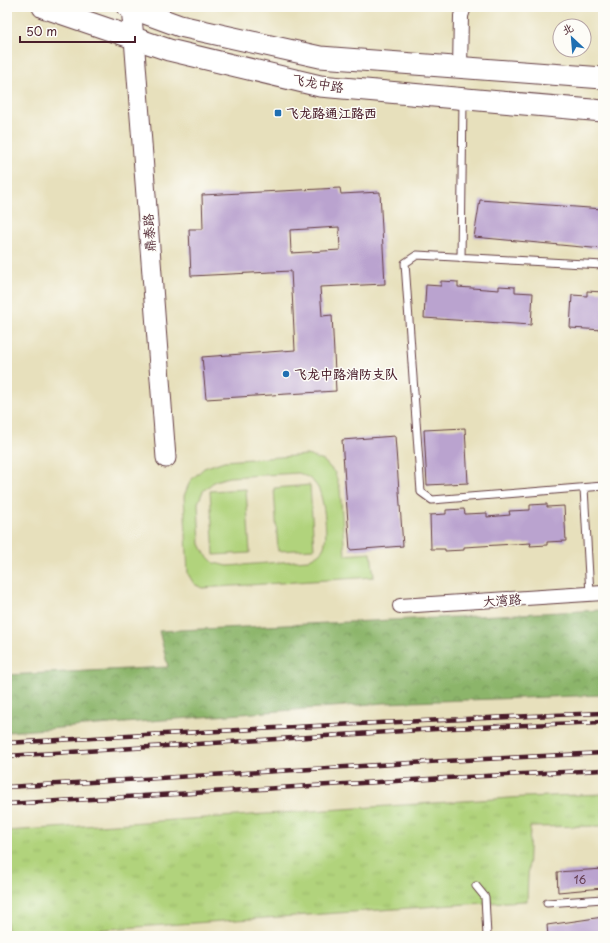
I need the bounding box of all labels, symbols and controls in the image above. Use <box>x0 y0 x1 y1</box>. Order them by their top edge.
scale bar <box>20 18 135 44</box>
north arrow <box>552 18 592 58</box>
text: 北 <box>559 19 576 39</box>
text: 50 m <box>26 22 57 40</box>
street label: 飞龙中路 <box>291 69 345 96</box>
place label: 飞龙路通江路西 <box>286 103 377 122</box>
marker: 飞龙路通江路西 <box>273 108 283 118</box>
street label: 鼎泰路 <box>138 213 159 253</box>
place label: 飞龙中路消防支队 <box>294 364 398 383</box>
marker: 飞龙中路消防支队 <box>281 369 291 379</box>
street label: 大湾路 <box>482 589 522 610</box>
house number: 16 <box>574 871 587 888</box>

